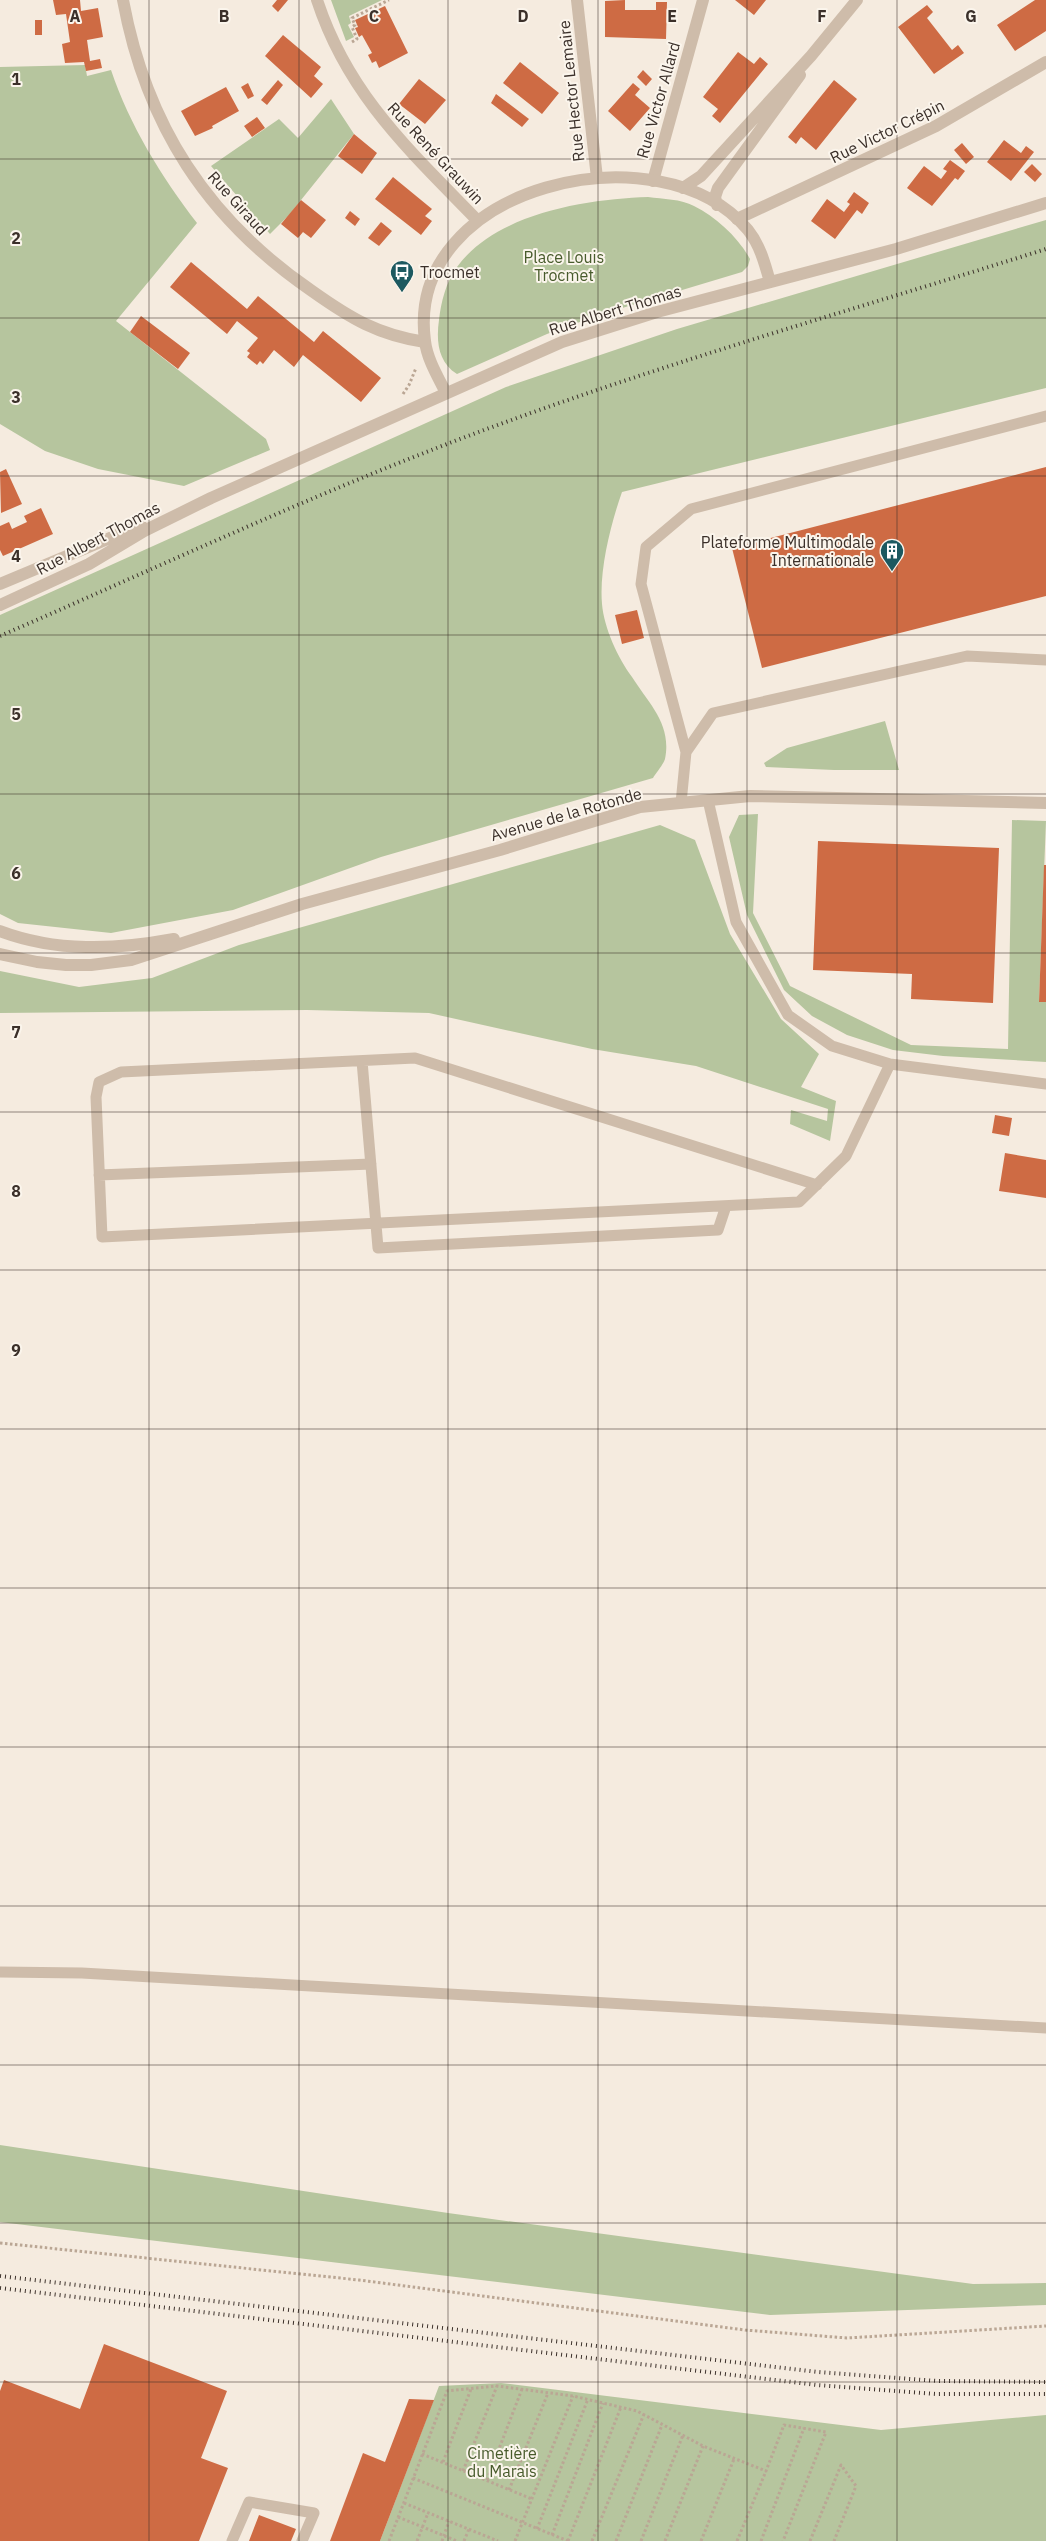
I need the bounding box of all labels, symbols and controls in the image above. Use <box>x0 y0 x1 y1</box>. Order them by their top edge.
text: A <box>70 6 81 26</box>
text: B <box>219 6 230 26</box>
text: C <box>369 6 379 26</box>
text: D <box>517 6 529 26</box>
text: E <box>667 6 677 26</box>
text: F <box>817 6 827 26</box>
text: G <box>965 6 977 26</box>
street label: Rue Hector Lemaire <box>554 19 588 163</box>
street label: Rue Victor Allard <box>632 39 684 161</box>
text: 1 <box>11 69 21 89</box>
street label: Rue Victor Crépin <box>827 95 947 167</box>
street label: Rue René Grauwin <box>384 98 488 208</box>
street label: Rue Giraud <box>204 167 272 239</box>
text: 2 <box>11 228 21 248</box>
park label: Place Louis Trocmet <box>524 247 604 285</box>
bus stop icon: Trocmet <box>389 259 415 293</box>
place label: Trocmet <box>420 262 480 282</box>
street label: Rue Albert Thomas <box>546 280 684 340</box>
text: 3 <box>11 387 21 407</box>
street label: Rue Albert Thomas <box>33 497 163 579</box>
place label: Plateforme Multimodale Internationale <box>701 532 874 570</box>
building icon: Plateforme Multimodale Internationale <box>879 538 905 572</box>
text: 4 <box>11 546 21 566</box>
text: 5 <box>11 704 21 724</box>
street label: Avenue de la Rotonde <box>488 783 644 845</box>
text: 6 <box>11 863 21 883</box>
text: 7 <box>11 1022 21 1042</box>
text: 8 <box>11 1181 21 1201</box>
text: 9 <box>11 1340 21 1360</box>
park label: Cimetière du Marais <box>467 2443 537 2481</box>

